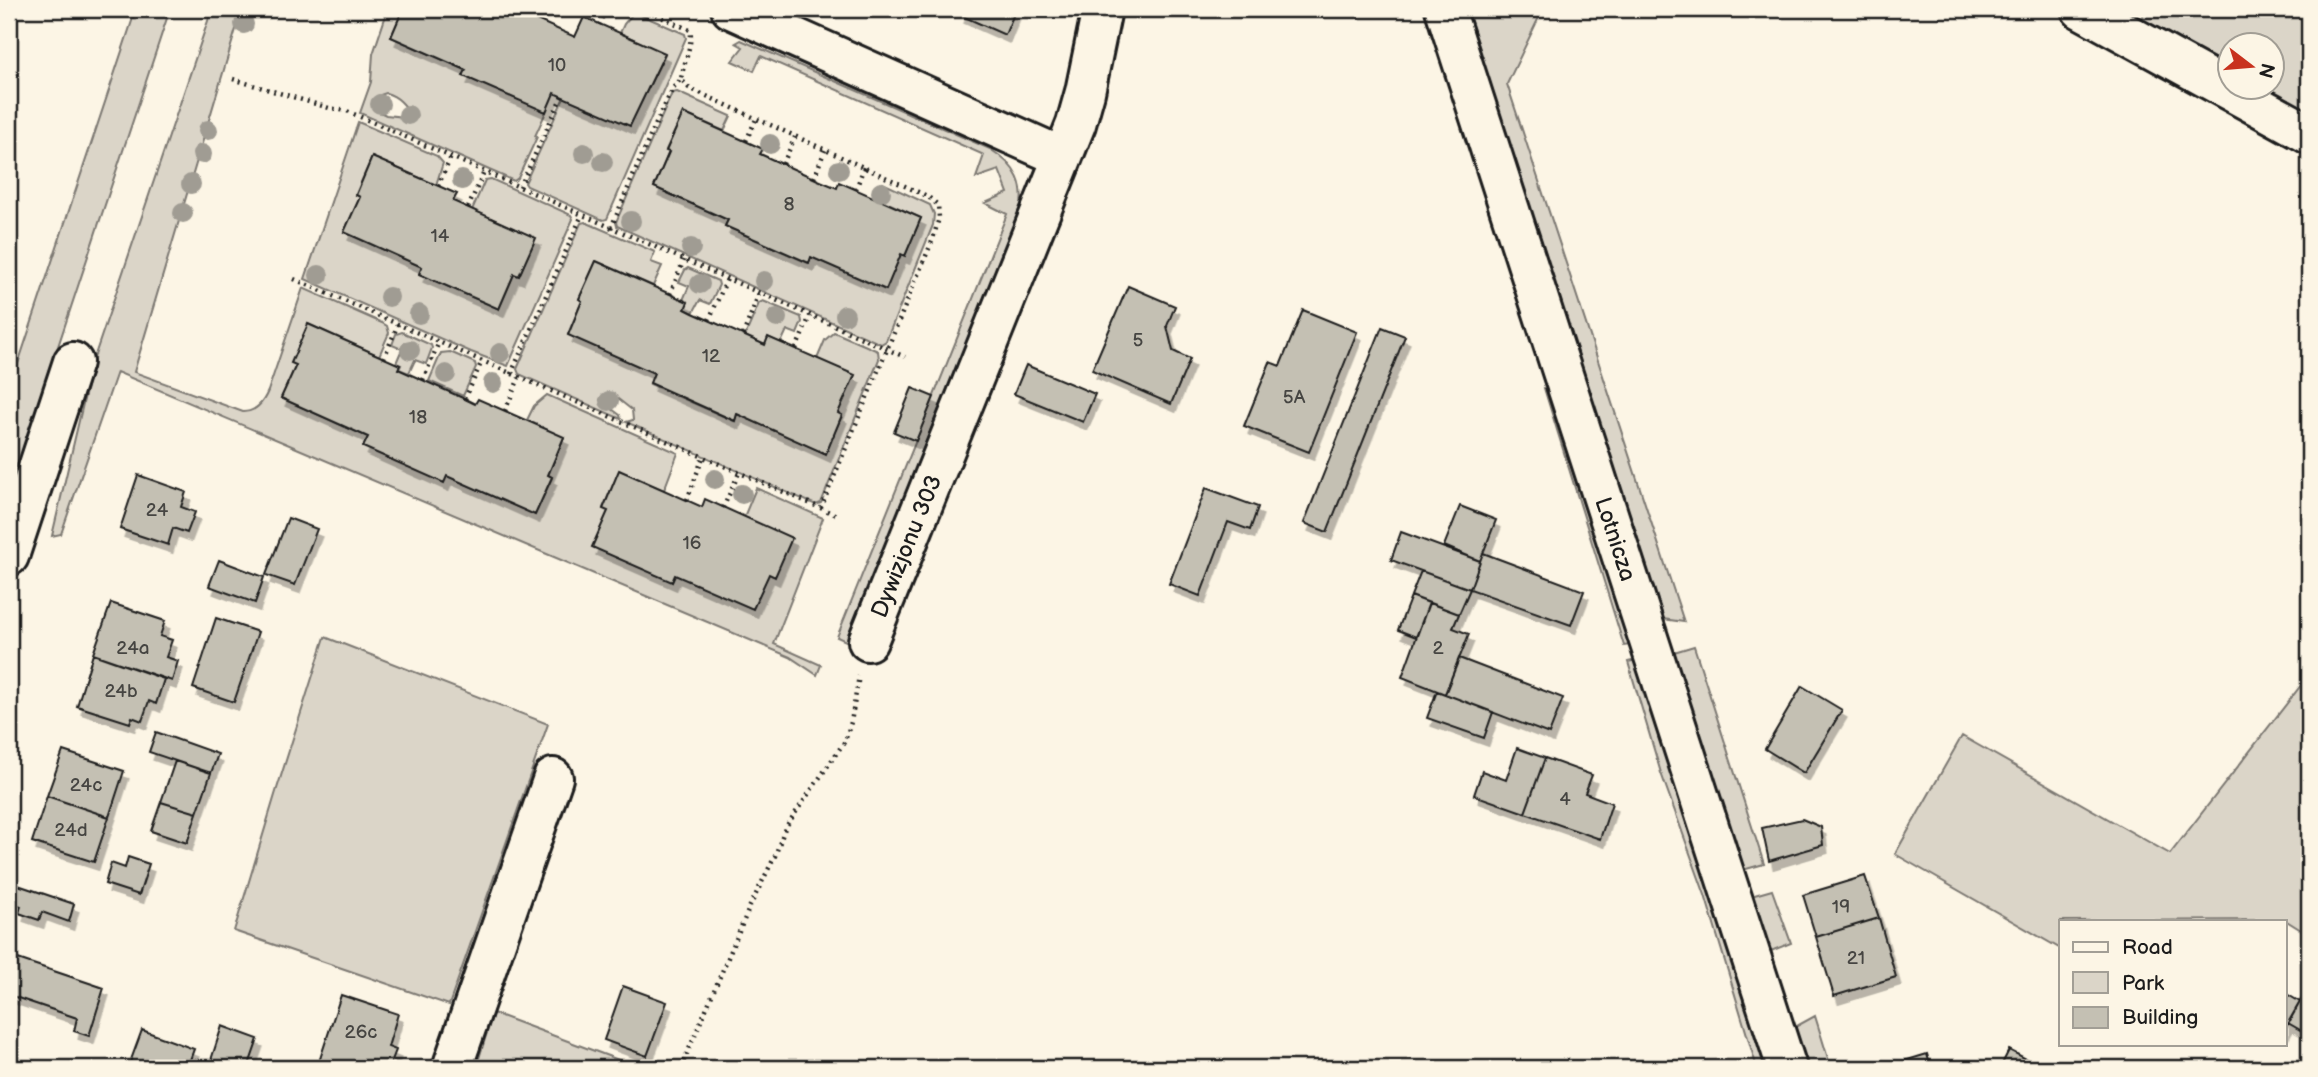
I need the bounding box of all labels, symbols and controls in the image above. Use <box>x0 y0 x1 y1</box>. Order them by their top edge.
north arrow <box>2216 32 2286 102</box>
house number: 10 <box>548 54 566 77</box>
text: N <box>2253 60 2279 80</box>
house number: 8 <box>783 193 795 216</box>
house number: 14 <box>431 225 450 248</box>
house number: 5 <box>1133 329 1144 352</box>
house number: 12 <box>702 345 721 368</box>
house number: 5A <box>1283 386 1306 409</box>
house number: 18 <box>409 406 427 429</box>
street label: Dywizjonu 303 <box>866 471 948 622</box>
street label: Lotnicza <box>1588 494 1642 585</box>
house number: 24 <box>146 499 169 522</box>
house number: 16 <box>683 532 701 555</box>
house number: 24a <box>116 637 150 660</box>
house number: 2 <box>1432 637 1444 660</box>
house number: 24b <box>104 680 138 703</box>
house number: 24c <box>70 774 102 797</box>
house number: 4 <box>1559 788 1571 811</box>
house number: 24d <box>54 819 88 842</box>
house number: 19 <box>1832 896 1850 919</box>
legend <box>2059 920 2286 1046</box>
text: Road <box>2122 935 2173 960</box>
house number: 21 <box>1847 947 1865 970</box>
text: Park <box>2122 971 2165 996</box>
text: Building <box>2122 1005 2198 1030</box>
house number: 26c <box>345 1021 377 1044</box>

